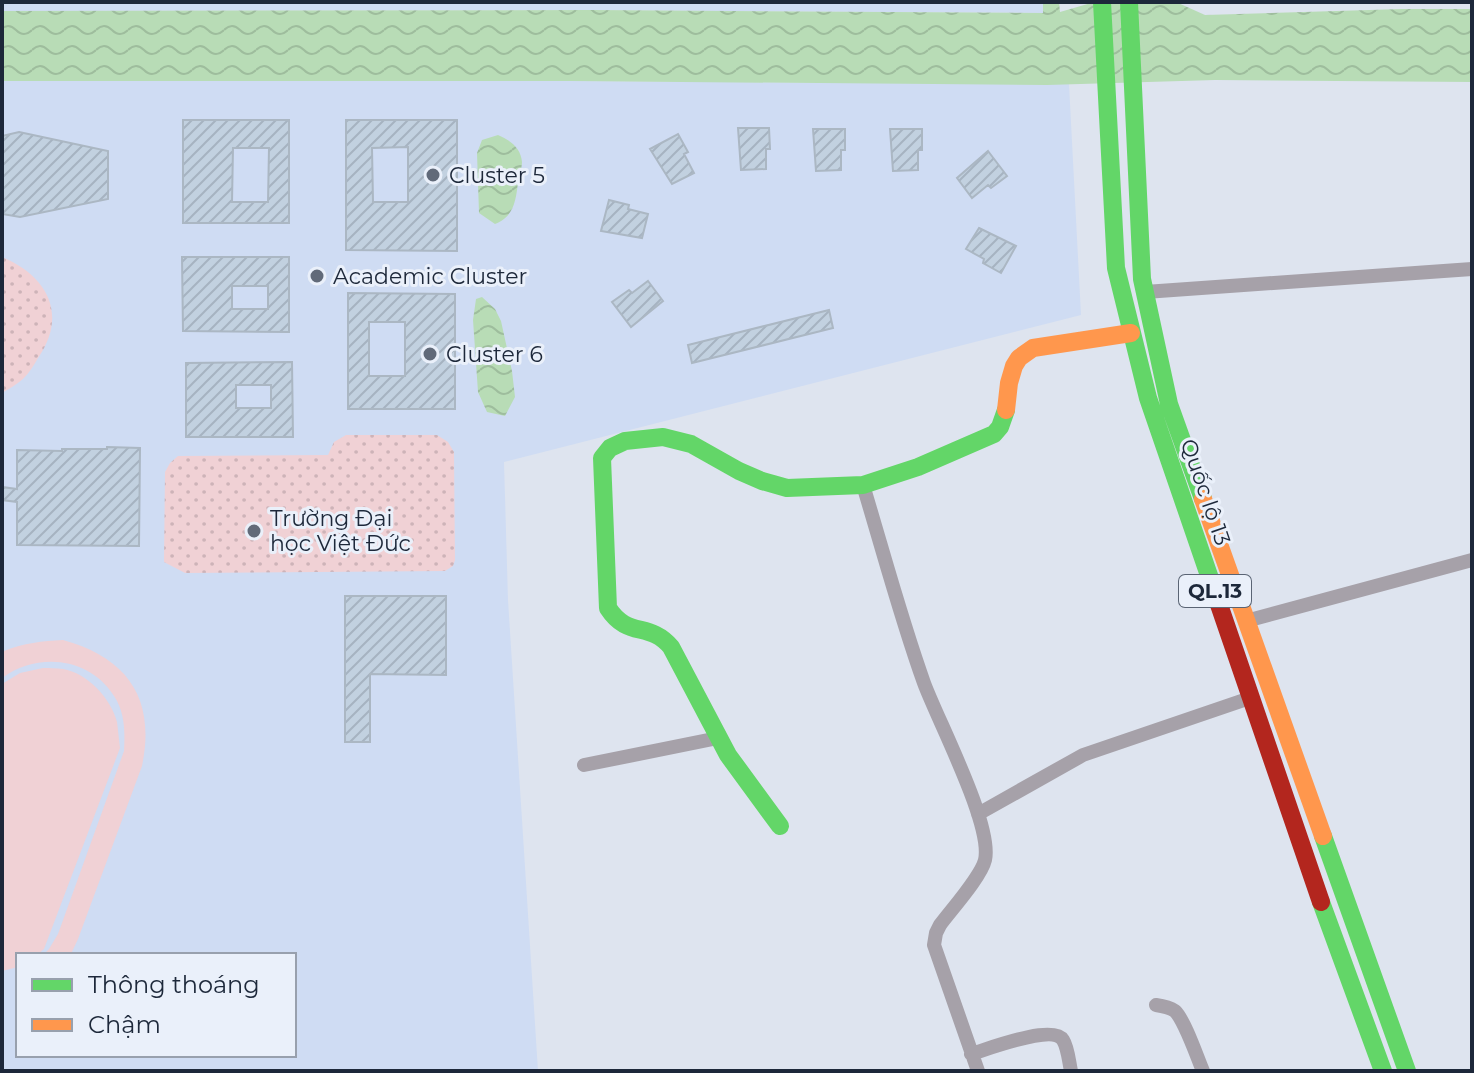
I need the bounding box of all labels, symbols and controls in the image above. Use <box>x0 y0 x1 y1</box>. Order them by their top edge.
place label: Cluster 5 <box>449 162 545 189</box>
marker: Cluster 5 <box>424 166 442 184</box>
place label: Academic Cluster <box>333 263 527 290</box>
marker: Academic Cluster <box>308 267 326 285</box>
place label: Cluster 6 <box>446 341 543 368</box>
marker: Cluster 6 <box>421 345 439 363</box>
street label: Quốc lộ 13 <box>1175 435 1236 549</box>
place label: Trường Đại học Việt Đức <box>270 505 411 557</box>
marker: Trường Đại học Việt Đức <box>245 522 263 540</box>
road number: QL.13 <box>1179 575 1251 607</box>
legend <box>16 953 296 1057</box>
text: Thông thoáng <box>88 970 260 999</box>
text: Chậm <box>88 1010 161 1039</box>

